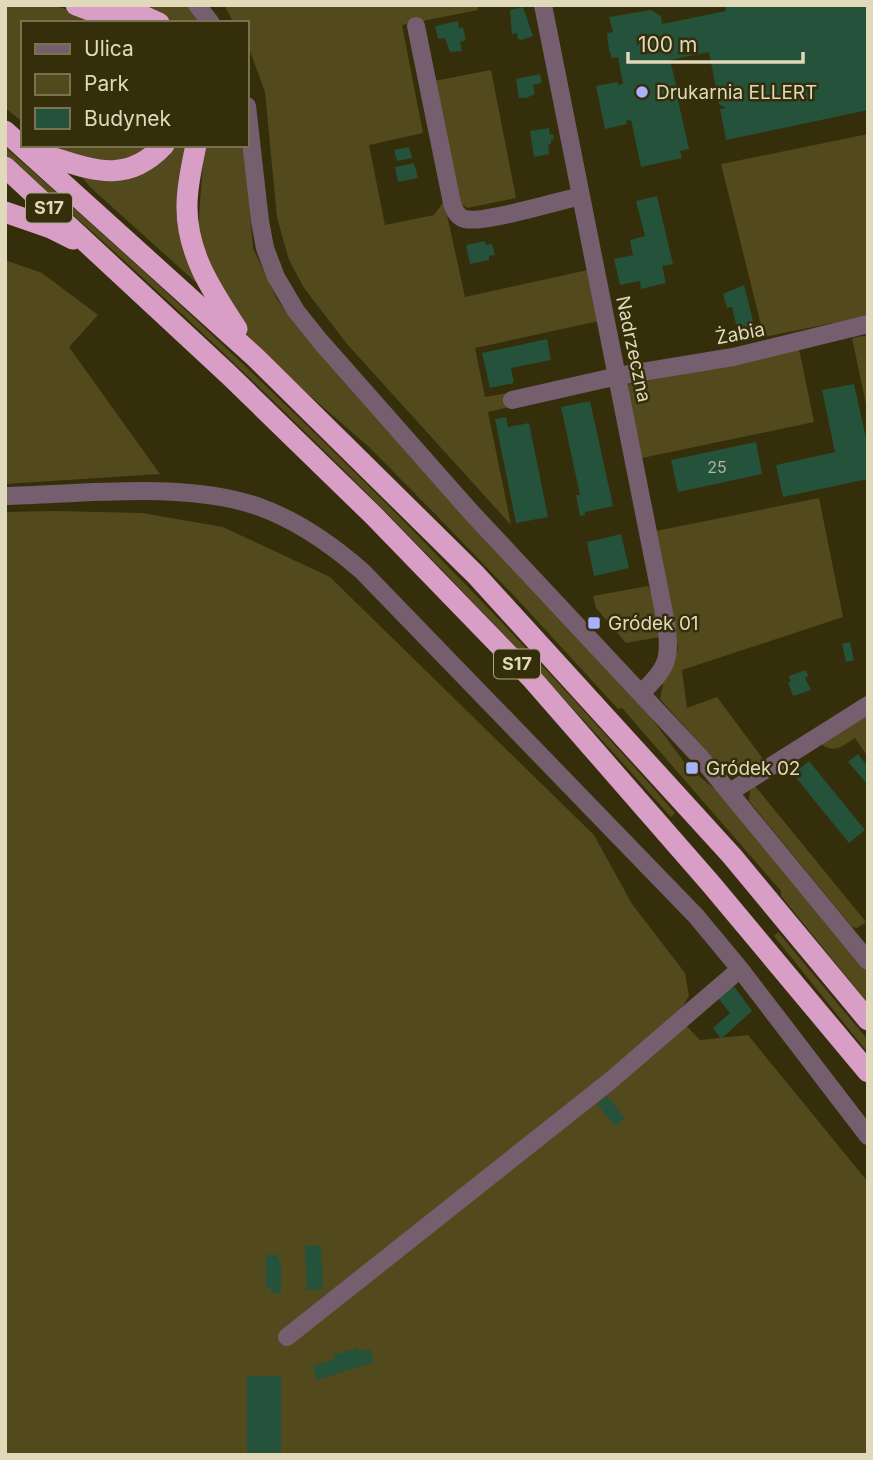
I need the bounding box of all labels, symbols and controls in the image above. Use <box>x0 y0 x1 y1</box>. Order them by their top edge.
legend <box>21 21 248 147</box>
scale bar <box>628 21 803 65</box>
text: 100 m <box>638 32 697 57</box>
text: Ulica <box>84 36 134 61</box>
text: Park <box>84 71 129 96</box>
place label: Drukarnia ELLERT <box>656 81 817 104</box>
marker: Drukarnia ELLERT <box>634 84 650 100</box>
text: Budynek <box>84 106 172 131</box>
road number: S17 <box>26 194 72 223</box>
street label: Nadrzeczna <box>611 294 656 404</box>
street label: Żabia <box>714 317 767 350</box>
house number: 25 <box>707 457 727 477</box>
place label: Gródek 01 <box>608 612 699 635</box>
marker: Gródek 01 <box>586 615 602 631</box>
road number: S17 <box>494 650 540 678</box>
place label: Gródek 02 <box>706 757 800 780</box>
marker: Gródek 02 <box>684 760 700 776</box>

